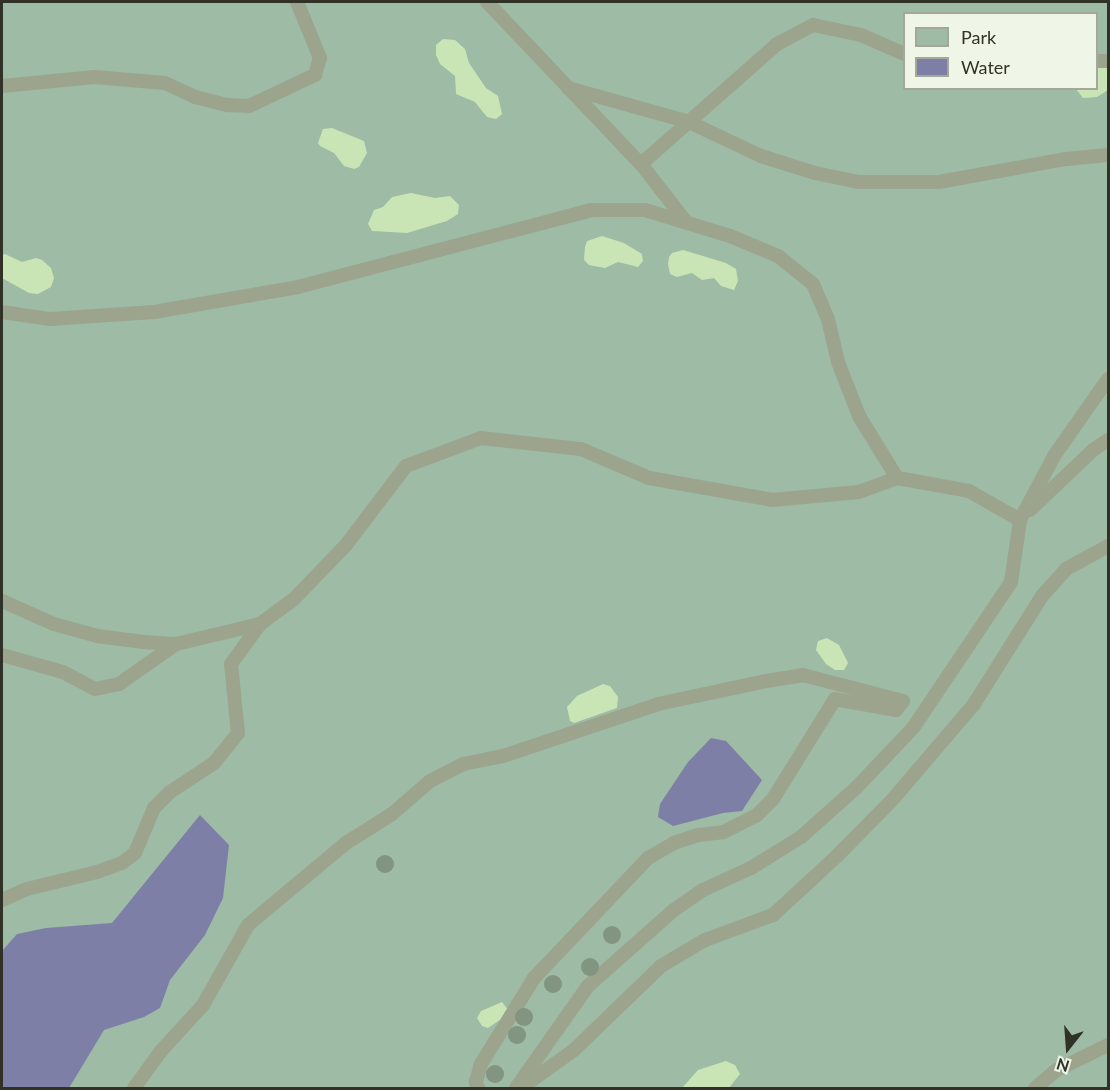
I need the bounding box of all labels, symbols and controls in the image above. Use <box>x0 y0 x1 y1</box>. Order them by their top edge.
legend <box>903 12 1098 90</box>
text: Park <box>961 26 996 48</box>
text: Water <box>961 56 1010 78</box>
north arrow <box>1038 1018 1098 1078</box>
text: N <box>1054 1055 1071 1077</box>

